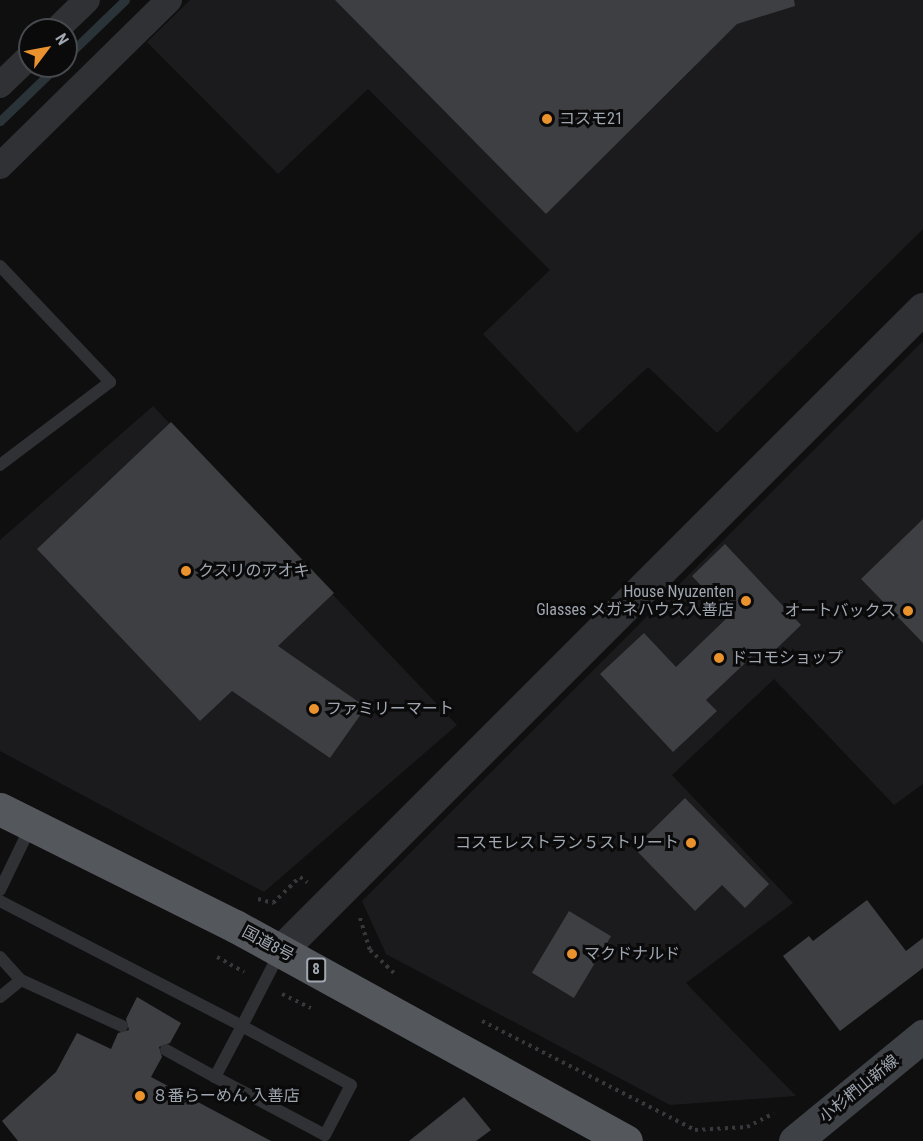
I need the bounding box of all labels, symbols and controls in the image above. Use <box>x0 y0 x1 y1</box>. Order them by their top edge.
north arrow <box>18 18 78 78</box>
text: N <box>51 30 73 48</box>
place label: コスモ21 <box>559 109 623 129</box>
marker: コスモ21 <box>540 112 554 126</box>
place label: クスリのアオキ <box>198 561 310 581</box>
marker: クスリのアオキ <box>179 564 193 578</box>
place label: House Nyuzenten Glasses メガネハウス入善店 <box>536 582 734 620</box>
marker: House Nyuzenten Glasses メガネハウス入善店 <box>739 594 753 608</box>
place label: オートバックス <box>784 601 896 621</box>
marker: オートバックス <box>901 604 915 618</box>
place label: ドコモショップ <box>731 648 843 668</box>
marker: ドコモショップ <box>712 651 726 665</box>
place label: ファミリーマート <box>326 699 454 719</box>
marker: ファミリーマート <box>307 702 321 716</box>
place label: コスモレストラン５ストリート <box>455 833 679 853</box>
marker: コスモレストラン５ストリート <box>684 836 698 850</box>
street label: 国道8号 <box>239 922 297 966</box>
place label: マクドナルド <box>584 944 680 964</box>
marker: マクドナルド <box>565 947 579 961</box>
road number: 8 <box>306 958 326 982</box>
street label: 小杉椚山新線 <box>816 1051 902 1127</box>
place label: ８番らーめん 入善店 <box>152 1086 300 1106</box>
marker: ８番らーめん 入善店 <box>133 1089 147 1103</box>

